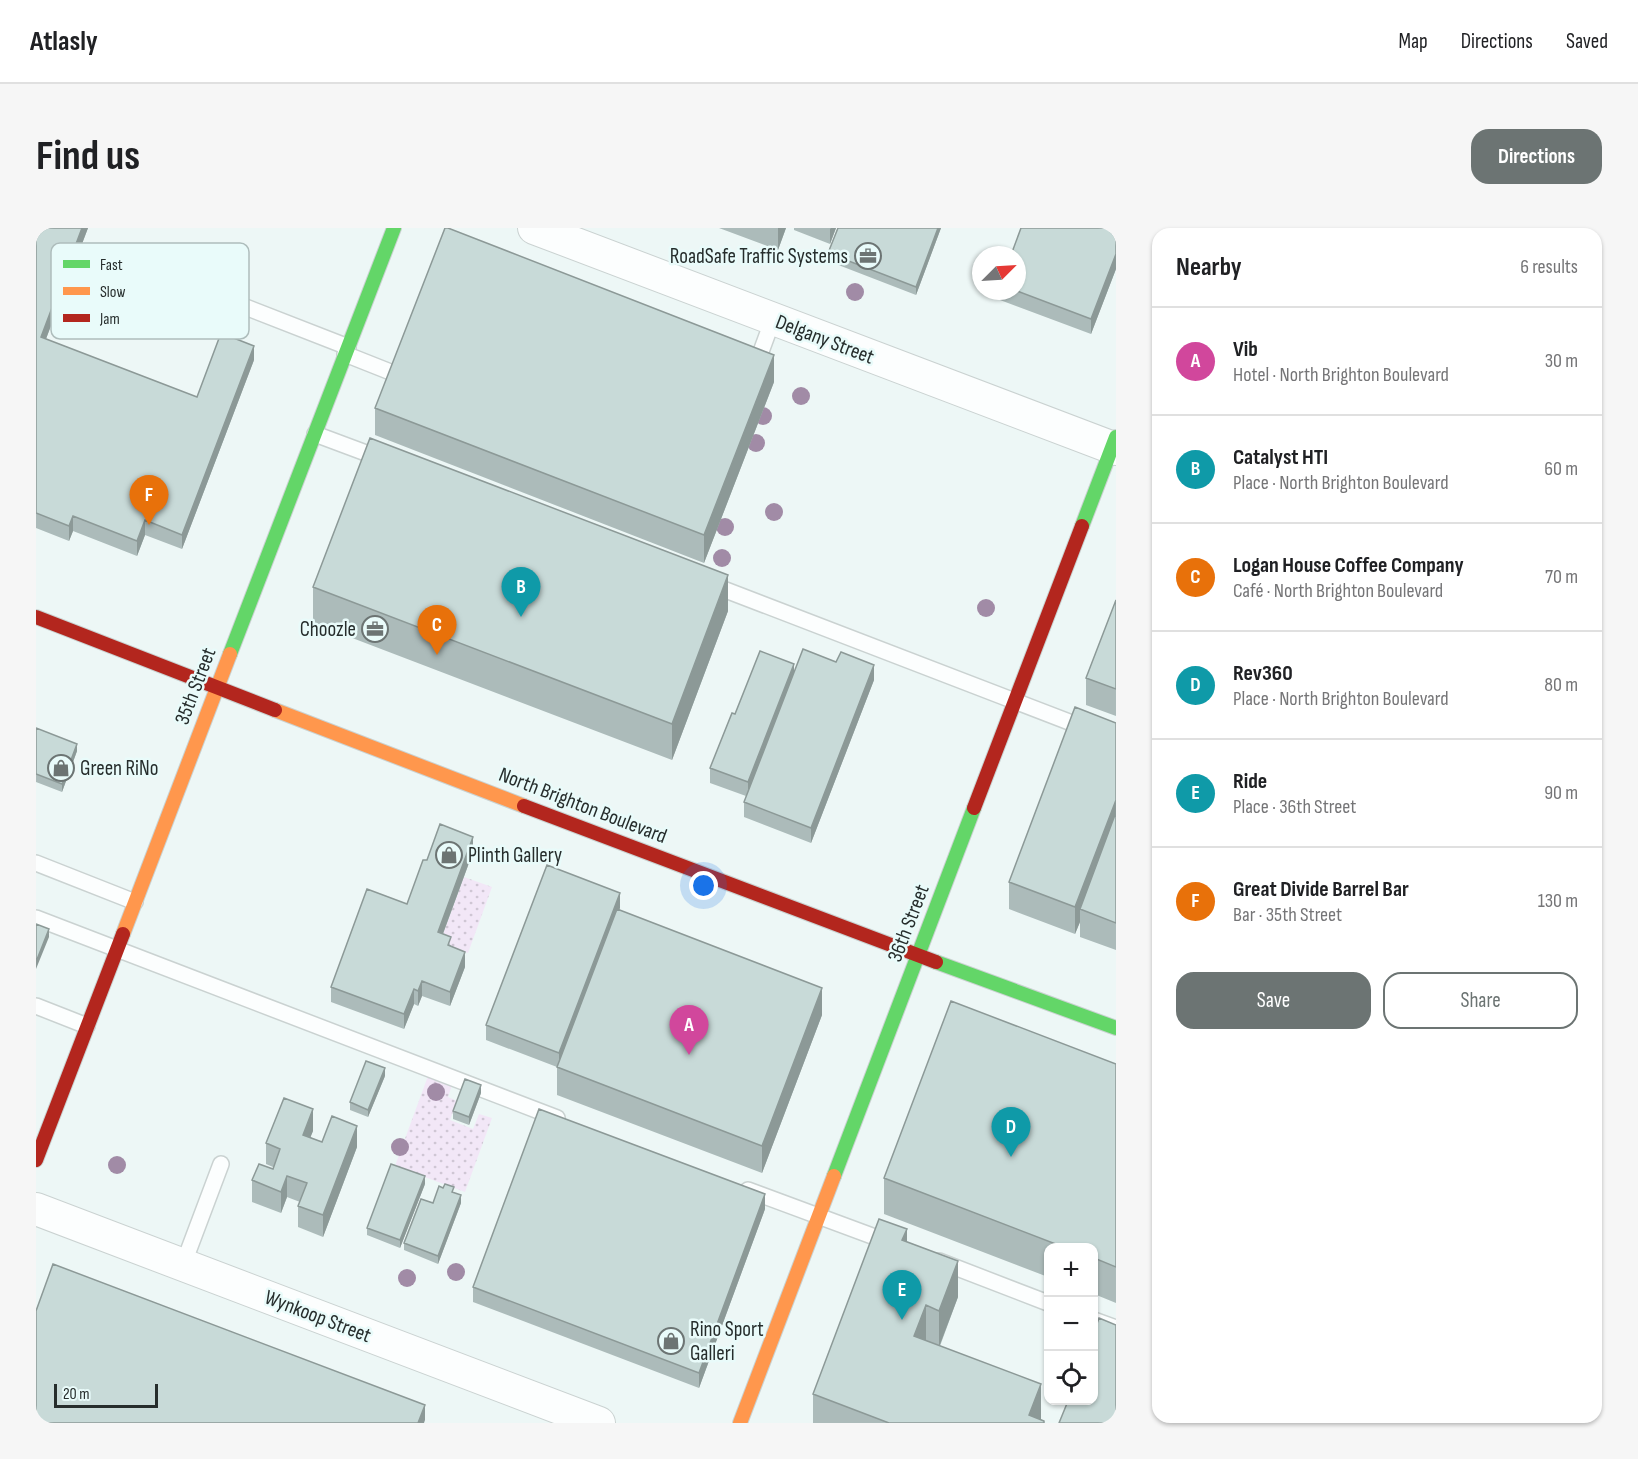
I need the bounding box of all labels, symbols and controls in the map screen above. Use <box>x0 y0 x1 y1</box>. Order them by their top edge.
text: Atlasly <box>30 25 98 58</box>
text: Map <box>1398 29 1428 54</box>
text: Directions <box>1461 29 1533 54</box>
text: Saved <box>1566 29 1608 54</box>
button: Directions <box>1471 129 1602 184</box>
text: Find us <box>36 131 140 182</box>
office icon: RoadSafe Traffic Systems <box>853 241 883 271</box>
legend <box>51 243 249 339</box>
place label: RoadSafe Traffic Systems <box>670 244 848 269</box>
north arrow <box>972 246 1026 300</box>
text: Nearby <box>1176 252 1242 283</box>
text: 6 results <box>1520 255 1578 279</box>
text: Fast <box>100 256 123 275</box>
text: Slow <box>100 283 125 302</box>
street label: Delgany Street <box>772 309 878 370</box>
text: Jam <box>99 310 120 329</box>
text: Vib <box>1233 336 1258 363</box>
text: A <box>1191 349 1200 373</box>
text: 30 m <box>1545 349 1578 373</box>
text: Hotel · North Brighton Boulevard <box>1233 363 1449 387</box>
text: Catalyst HTI <box>1233 444 1328 471</box>
text: B <box>1191 457 1200 481</box>
text: 60 m <box>1544 457 1578 481</box>
text: Place · North Brighton Boulevard <box>1233 471 1449 495</box>
pin: F <box>130 476 168 525</box>
text: Logan House Coffee Company <box>1233 552 1464 579</box>
text: C <box>1190 565 1201 589</box>
text: 70 m <box>1545 565 1578 589</box>
pin: B <box>502 568 540 617</box>
text: Café · North Brighton Boulevard <box>1233 579 1443 603</box>
pin: C <box>418 606 456 655</box>
office icon: Choozle <box>360 614 390 644</box>
place label: Choozle <box>300 617 356 642</box>
street label: 35th Street <box>169 644 222 728</box>
text: Rev360 <box>1233 660 1293 687</box>
text: D <box>1190 673 1201 697</box>
text: 80 m <box>1544 673 1578 697</box>
text: Place · North Brighton Boulevard <box>1233 687 1449 711</box>
shop icon: Green RiNo <box>46 753 76 783</box>
place label: Green RiNo <box>80 756 158 781</box>
street label: North Brighton Boulevard <box>495 762 670 849</box>
text: Ride <box>1233 768 1267 795</box>
text: E <box>1191 781 1200 805</box>
text: 90 m <box>1544 781 1578 805</box>
text: Place · 36th Street <box>1233 795 1356 819</box>
shop icon: Plinth Gallery <box>434 840 464 870</box>
place label: Plinth Gallery <box>468 843 562 868</box>
your location <box>689 871 718 900</box>
text: Great Divide Barrel Bar <box>1233 876 1409 903</box>
street label: 36th Street <box>882 881 935 965</box>
text: F <box>1191 889 1200 913</box>
text: 130 m <box>1538 889 1578 913</box>
text: Bar · 35th Street <box>1233 903 1342 927</box>
button: Save <box>1176 972 1371 1029</box>
button: Share <box>1383 972 1578 1029</box>
pin: A <box>670 1006 708 1055</box>
pin: D <box>992 1108 1030 1157</box>
map controls <box>1044 1243 1098 1405</box>
button: + <box>1044 1243 1098 1297</box>
pin: E <box>882 1270 922 1320</box>
street label: Wynkoop Street <box>261 1285 375 1348</box>
button: − <box>1044 1297 1098 1351</box>
place label: Rino Sport Galleri <box>690 1317 764 1366</box>
shop icon: Rino Sport Galleri <box>656 1326 686 1356</box>
button: locate <box>1044 1351 1098 1405</box>
scale bar <box>54 1381 158 1408</box>
text: 20 m <box>63 1385 90 1404</box>

